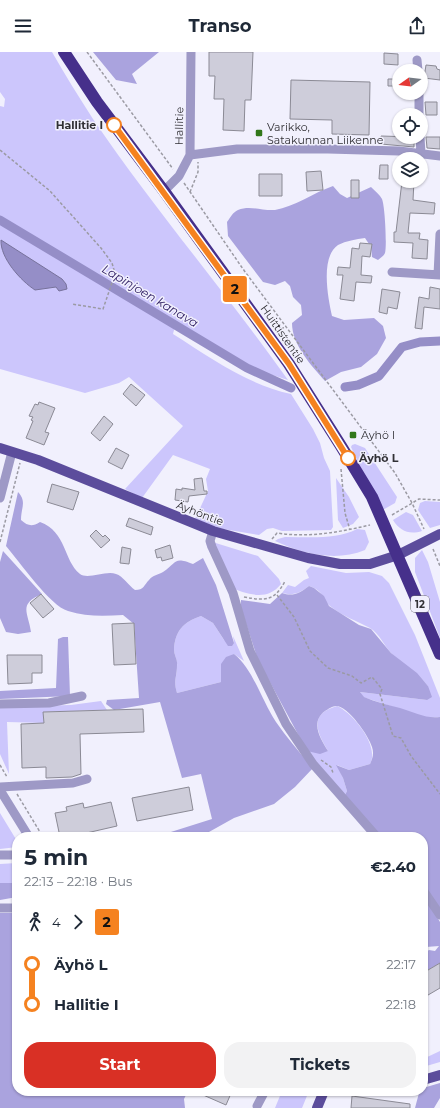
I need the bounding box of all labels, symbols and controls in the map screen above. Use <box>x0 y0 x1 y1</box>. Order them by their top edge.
icon: menu <box>12 15 34 37</box>
text: Transo <box>189 15 251 37</box>
icon: share <box>406 15 428 37</box>
north arrow <box>392 64 428 100</box>
map controls <box>392 64 428 188</box>
street label: Hallitie <box>172 106 186 145</box>
button: locate <box>392 108 428 144</box>
marker: Hallitie I <box>106 117 122 133</box>
place label: Hallitie I <box>56 118 103 132</box>
place label: Varikko, Satakunnan Liikenne <box>267 120 384 147</box>
marker: Varikko, Satakunnan Liikenne <box>254 128 264 138</box>
button: layers <box>392 152 428 188</box>
water label: Lapinjoen kanava <box>99 261 201 330</box>
line badge: 2 <box>222 276 248 302</box>
text: 2 <box>231 280 239 298</box>
street label: Huittistentie <box>258 302 309 366</box>
place label: Äyhö I <box>361 428 395 442</box>
marker: Äyhö I <box>348 430 358 440</box>
marker: Äyhö L <box>340 450 356 466</box>
place label: Äyhö L <box>358 451 399 465</box>
street label: Äyhöntie <box>174 498 226 529</box>
road number: 12 <box>411 596 429 612</box>
text: 5 min <box>24 844 88 871</box>
text: €2.40 <box>370 857 416 876</box>
text: 22:13 – 22:18 · Bus <box>24 873 132 889</box>
icon: walk <box>24 911 46 933</box>
icon: forward <box>67 911 89 933</box>
text: 2 <box>103 913 111 931</box>
text: 4 <box>52 914 61 930</box>
text: Äyhö L <box>54 955 108 974</box>
text: 22:17 <box>386 956 416 972</box>
text: Hallitie I <box>54 995 119 1014</box>
text: 22:18 <box>385 996 416 1012</box>
button: Start <box>24 1042 216 1088</box>
button: Tickets <box>224 1042 416 1088</box>

